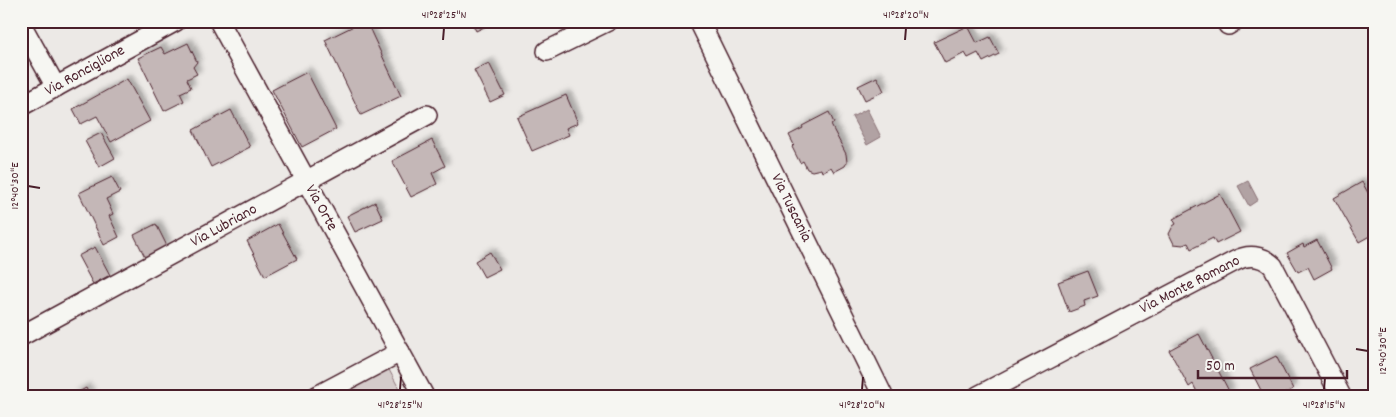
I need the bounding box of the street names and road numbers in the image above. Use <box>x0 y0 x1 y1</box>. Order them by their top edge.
street label: Via Ronciglione <box>41 39 129 103</box>
street label: Via Tuscania <box>765 170 818 247</box>
street label: Via Orte <box>299 181 343 235</box>
street label: Via Lubriano <box>186 198 262 254</box>
street label: Via Monte Romano <box>1136 250 1244 320</box>

